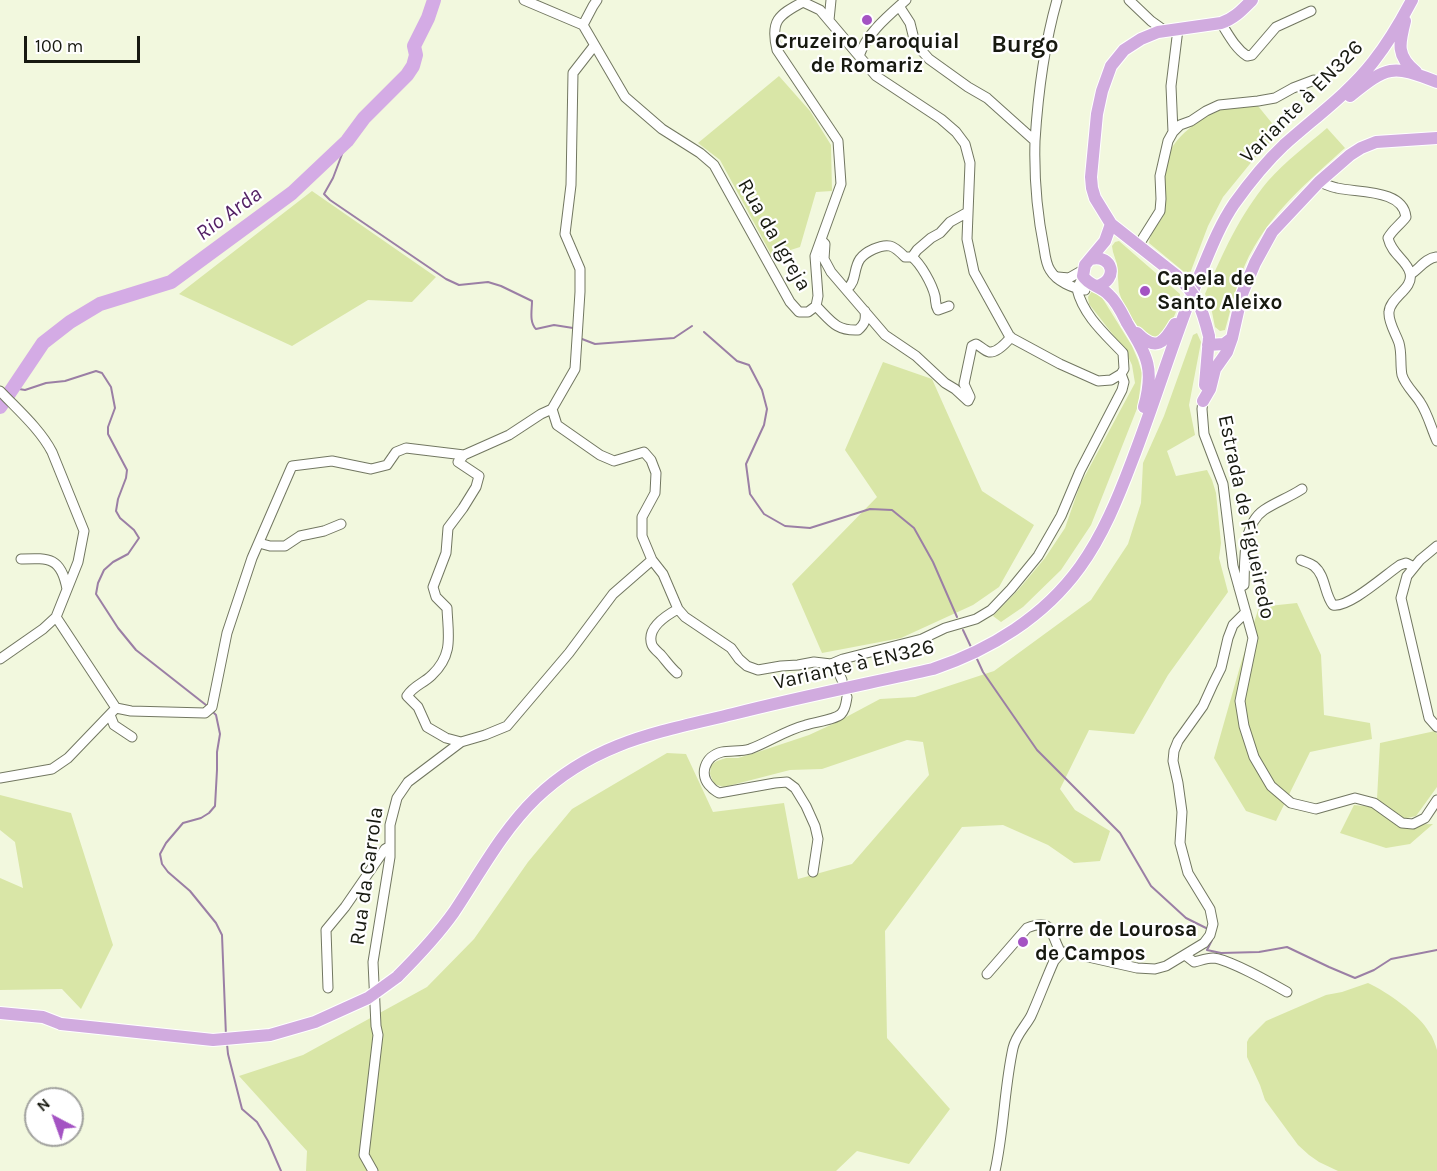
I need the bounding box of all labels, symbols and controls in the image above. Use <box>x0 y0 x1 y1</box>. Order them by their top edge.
marker: Cruzeiro Paroquial de Romariz <box>860 13 874 27</box>
scale bar <box>27 24 142 62</box>
place label: Cruzeiro Paroquial de Romariz <box>775 29 959 79</box>
district label: Burgo <box>991 31 1059 59</box>
text: 100 m <box>35 35 83 57</box>
street label: Variante à EN326 <box>1235 35 1369 169</box>
street label: Rua da Igreja <box>732 174 816 296</box>
water label: Rio Arda <box>191 181 267 247</box>
place label: Capela de Santo Aleixo <box>1157 266 1282 316</box>
marker: Capela de Santo Aleixo <box>1138 284 1152 298</box>
street label: Estrada de Figueiredo <box>1212 413 1280 621</box>
street label: Variante à EN326 <box>771 634 937 696</box>
street label: Rua da Carrola <box>345 805 389 947</box>
place label: Torre de Lourosa de Campos <box>1035 917 1197 967</box>
marker: Torre de Lourosa de Campos <box>1016 935 1030 949</box>
north arrow <box>24 1087 84 1147</box>
text: N <box>33 1094 54 1115</box>

